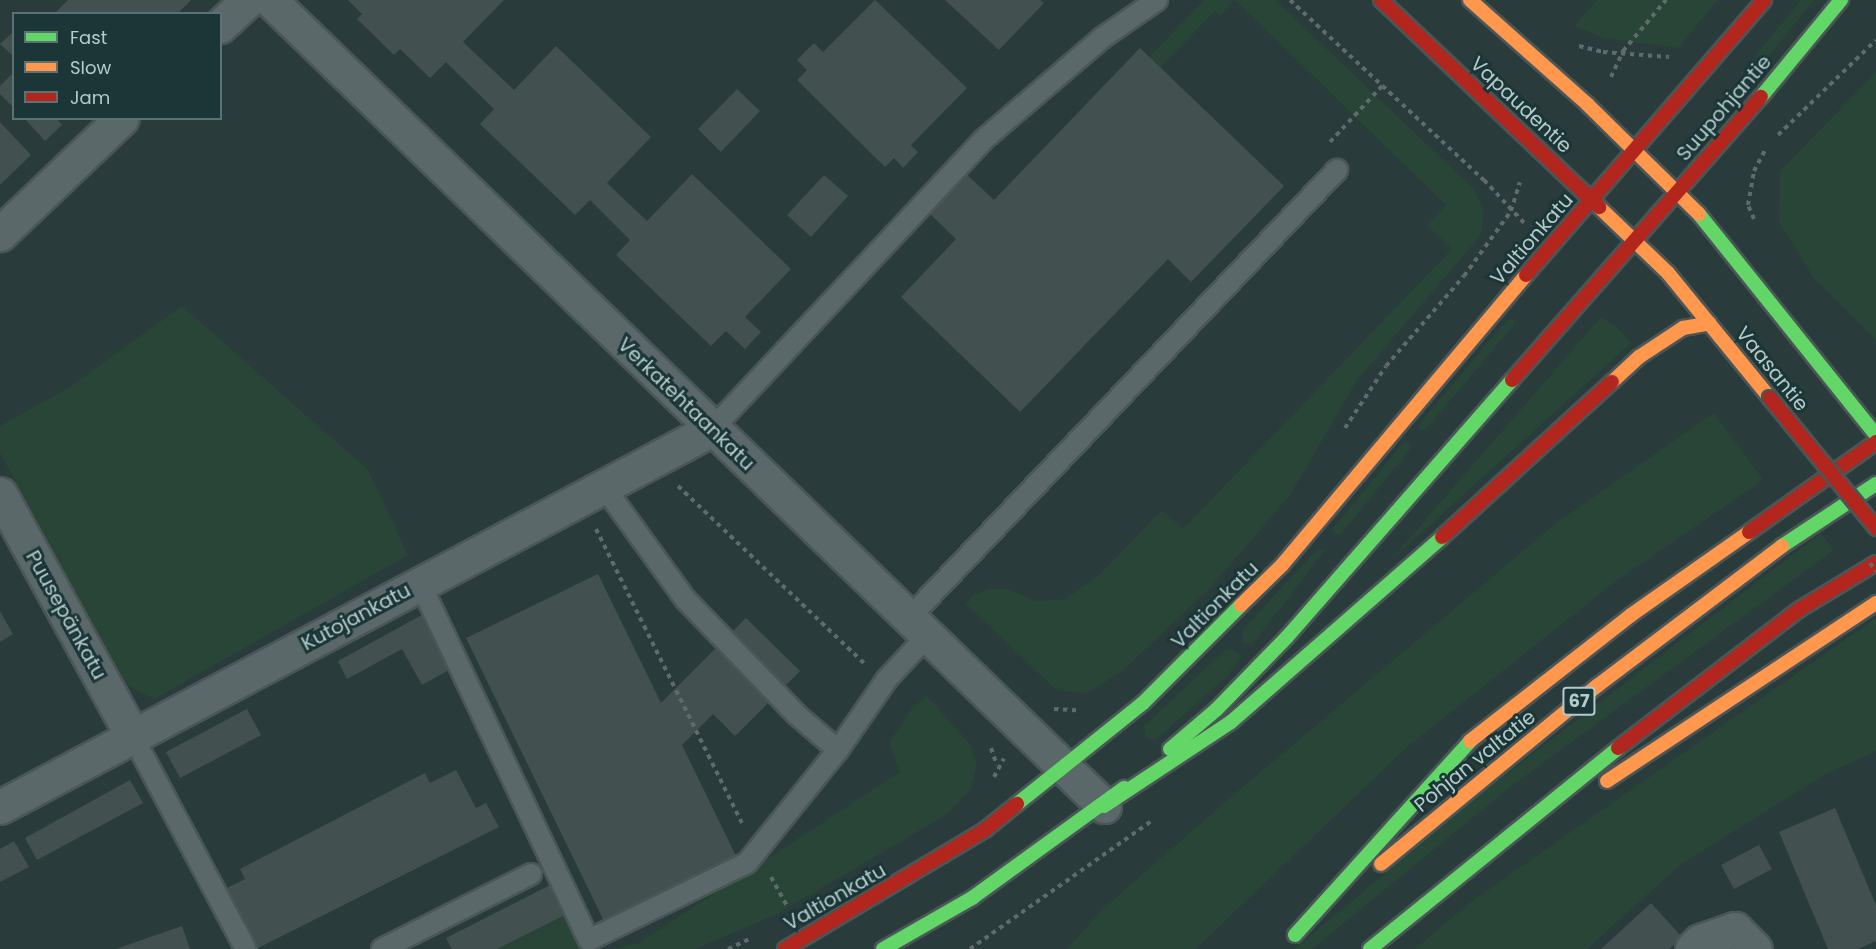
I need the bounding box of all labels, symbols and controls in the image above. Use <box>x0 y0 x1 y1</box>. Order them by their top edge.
legend <box>12 12 222 120</box>
text: Fast <box>70 25 107 50</box>
street label: Suupohjantie <box>1672 50 1776 166</box>
street label: Vapaudentie <box>1465 52 1577 158</box>
text: Slow <box>70 55 111 80</box>
text: Jam <box>70 85 110 110</box>
street label: Valtionkatu <box>1486 188 1578 290</box>
street label: Vaasantie <box>1731 322 1813 416</box>
street label: Verkatehtaankatu <box>613 333 759 475</box>
street label: Puusepänkatu <box>21 546 111 684</box>
street label: Valtionkatu <box>1166 556 1264 654</box>
street label: Kutojankatu <box>297 578 415 656</box>
road number: 67 <box>1561 686 1597 716</box>
street label: Pohjan valtatie <box>1410 705 1540 817</box>
street label: Valtionkatu <box>780 858 890 936</box>

